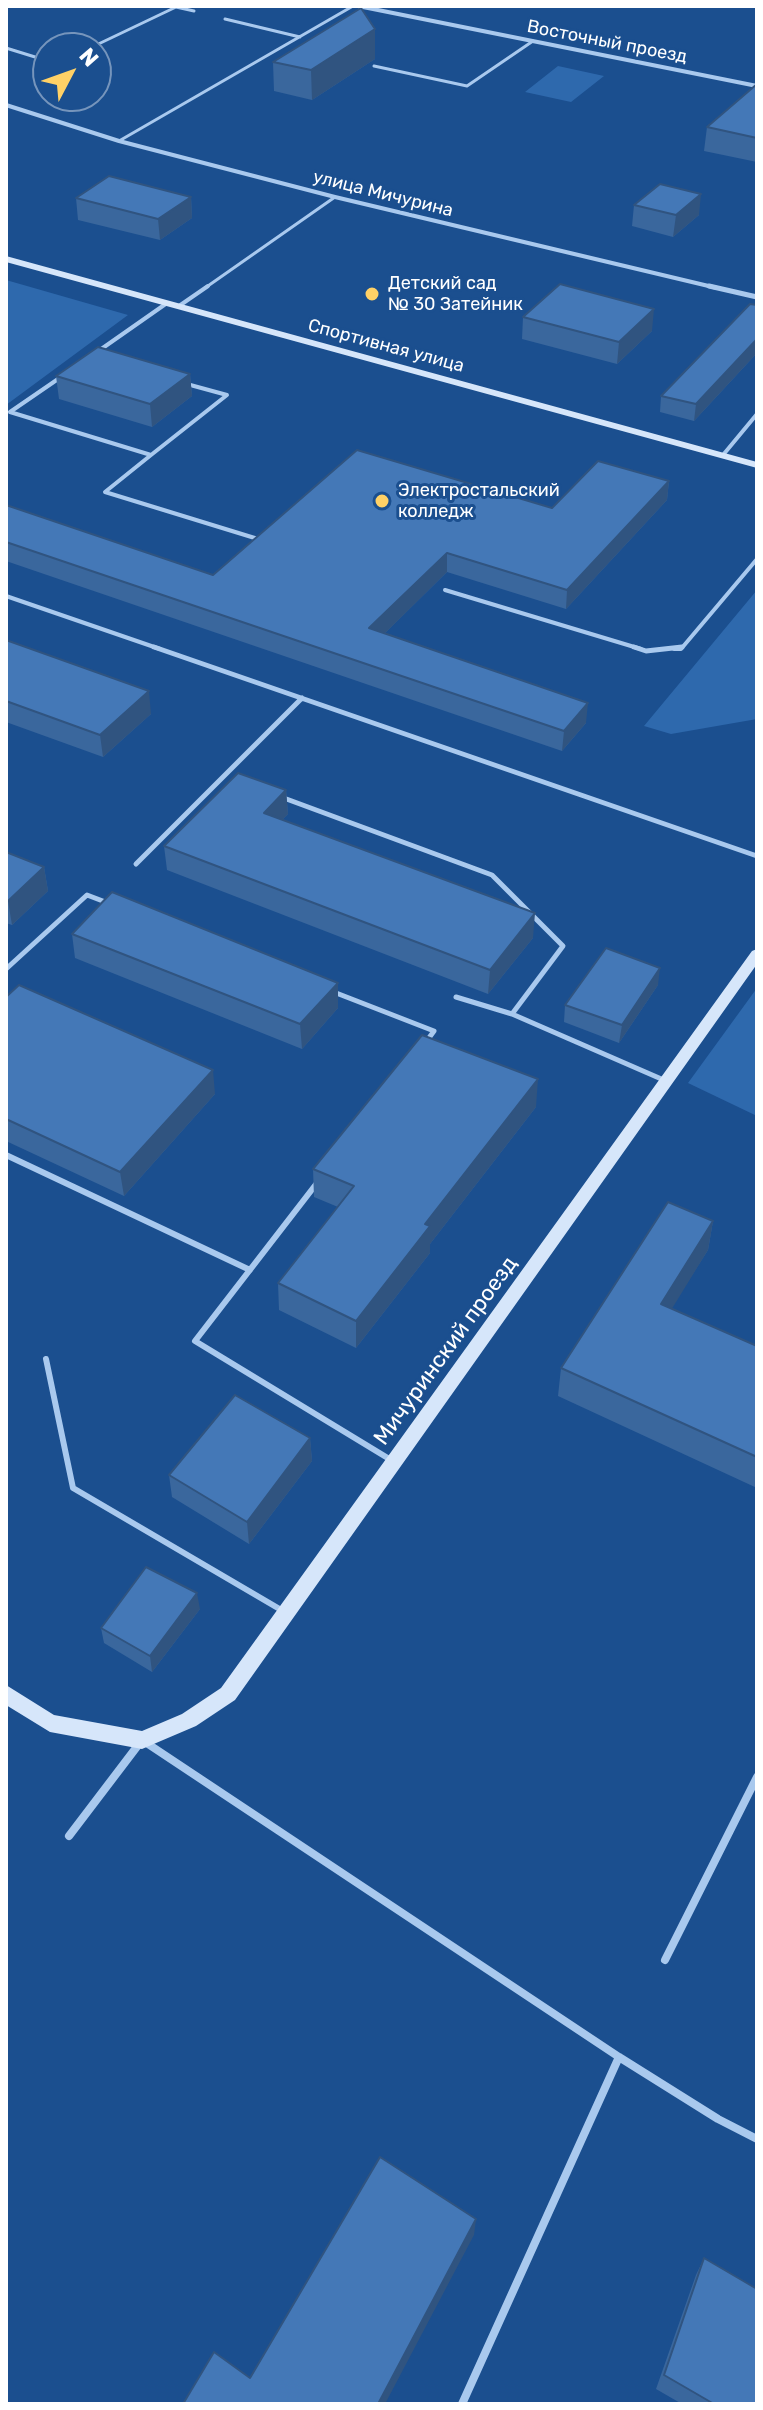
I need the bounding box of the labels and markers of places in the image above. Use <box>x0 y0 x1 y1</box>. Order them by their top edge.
place label: Детский сад № 30 Затейник <box>388 273 523 316</box>
marker: Детский сад № 30 Затейник <box>363 285 381 303</box>
place label: Электростальский колледж <box>398 480 560 522</box>
marker: Электростальский колледж <box>373 492 391 510</box>

